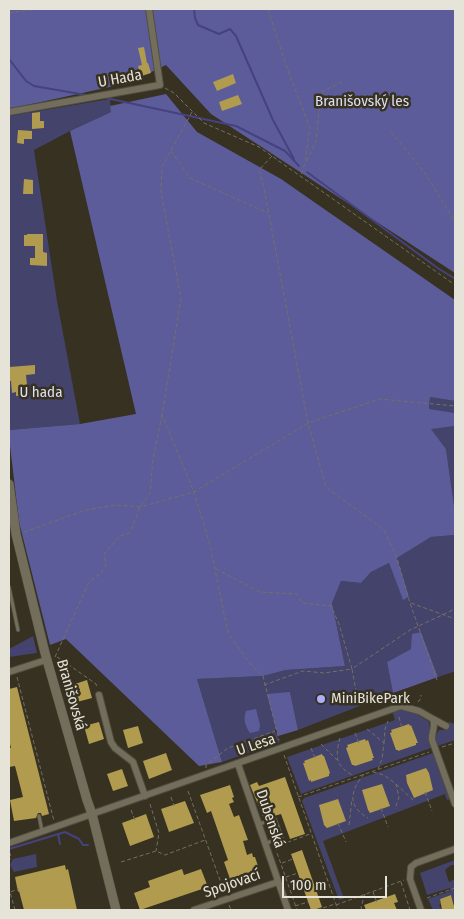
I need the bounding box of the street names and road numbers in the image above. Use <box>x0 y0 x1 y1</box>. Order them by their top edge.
street label: U Hada <box>97 66 143 92</box>
street label: Branišovská <box>52 657 90 733</box>
street label: U Lesa <box>234 730 278 760</box>
street label: Dubenská <box>252 788 288 850</box>
street label: Spojovací <box>201 866 263 902</box>

